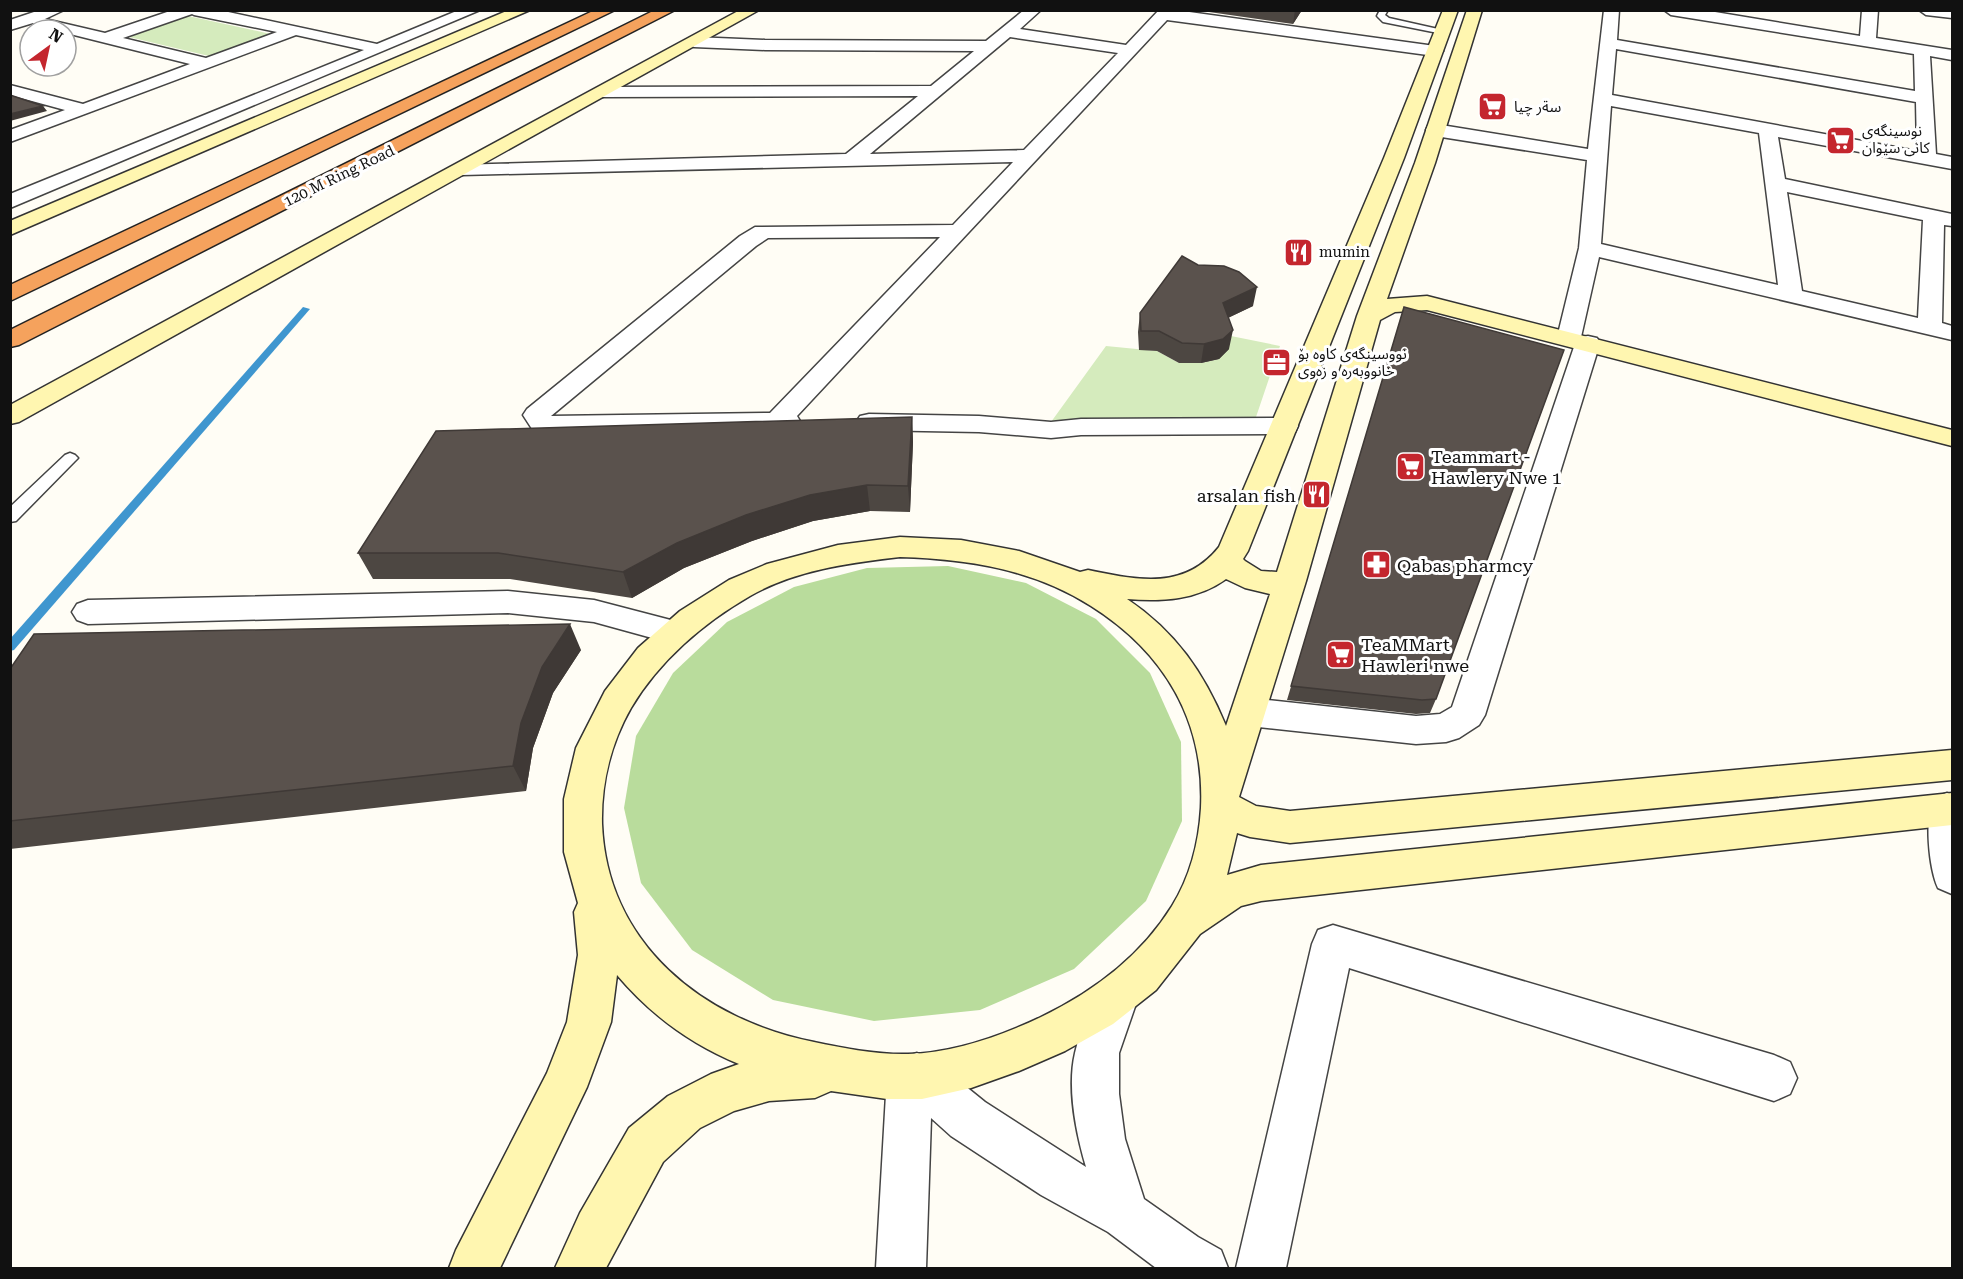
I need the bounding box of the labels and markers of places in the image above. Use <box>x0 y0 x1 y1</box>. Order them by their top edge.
supermarket icon: سةر چيا <box>1477 91 1509 123</box>
place label: سةر چيا <box>1514 98 1561 117</box>
place label: نوسینگەی کانی سێوان <box>1862 122 1931 157</box>
supermarket icon: نوسینگەی کانی سێوان <box>1825 124 1857 156</box>
restaurant icon: mumin <box>1282 236 1314 268</box>
place label: mumin <box>1319 243 1370 261</box>
place label: نووسینگەی کاوە بۆ خانووبەرە و زەوی <box>1298 345 1407 380</box>
office icon: نووسینگەی کاوە بۆ خانووبەرە و زەوی <box>1261 347 1293 379</box>
place label: Teammart - Hawlery Nwe 1 <box>1431 446 1562 488</box>
supermarket icon: Teammart - Hawlery Nwe 1 <box>1394 450 1426 482</box>
restaurant icon: arsalan fish <box>1301 479 1333 511</box>
place label: arsalan fish <box>1197 485 1296 506</box>
pharmacy icon: Qabas pharmcy <box>1360 549 1392 581</box>
place label: Qabas pharmcy <box>1397 555 1533 576</box>
place label: TeaMMart Hawleri nwe <box>1361 634 1469 676</box>
supermarket icon: TeaMMart Hawleri nwe <box>1324 638 1356 670</box>

